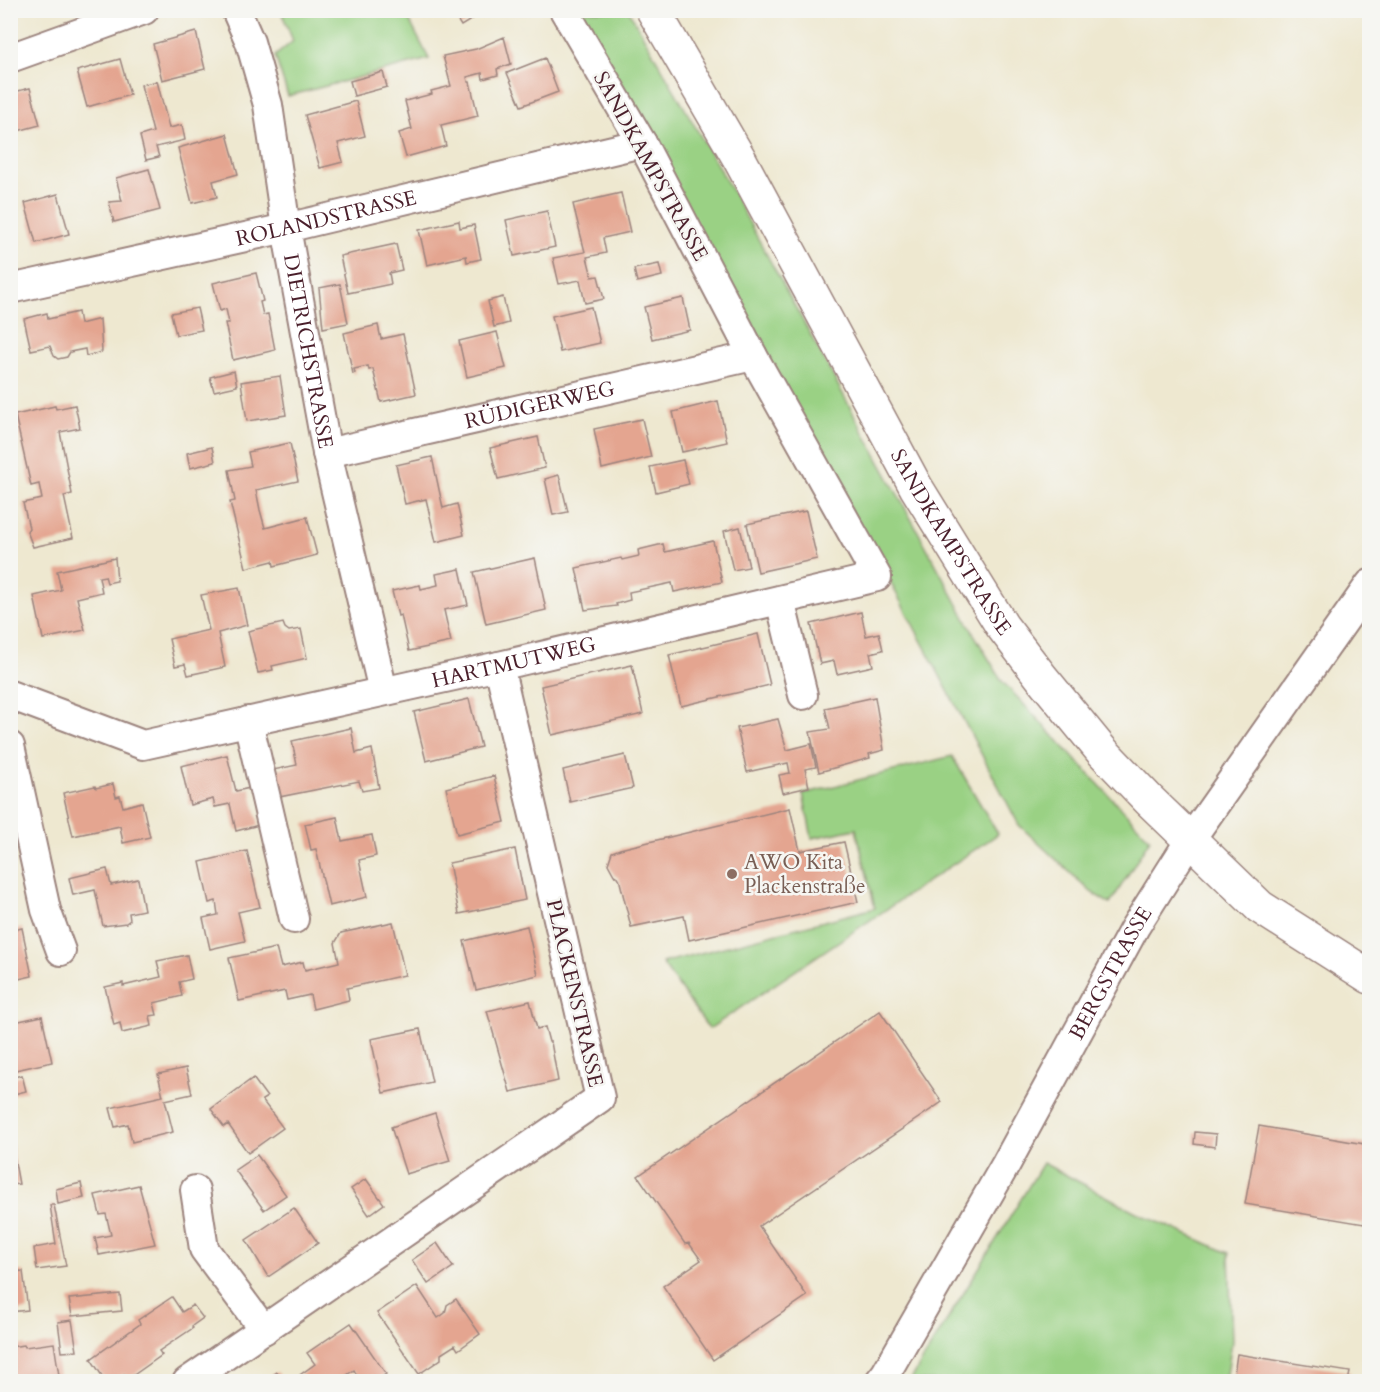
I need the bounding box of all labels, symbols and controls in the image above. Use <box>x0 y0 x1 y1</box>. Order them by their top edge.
street label: SANDKAMPSTRASSE <box>586 66 715 266</box>
street label: ROLANDSTRASSE <box>233 183 420 254</box>
street label: DIETRICHSTRASSE <box>276 252 340 451</box>
street label: RÜDIGERWEG <box>462 374 618 436</box>
street label: SANDKAMPSTRASSE <box>883 444 1018 642</box>
street label: HARTMUTWEG <box>429 630 599 695</box>
place label: AWO Kita Plackenstraße <box>744 848 866 901</box>
marker: AWO Kita Plackenstraße <box>725 867 739 881</box>
street label: PLACKENSTRASSE <box>539 896 610 1090</box>
street label: BERGSTRASSE <box>1062 901 1159 1045</box>

